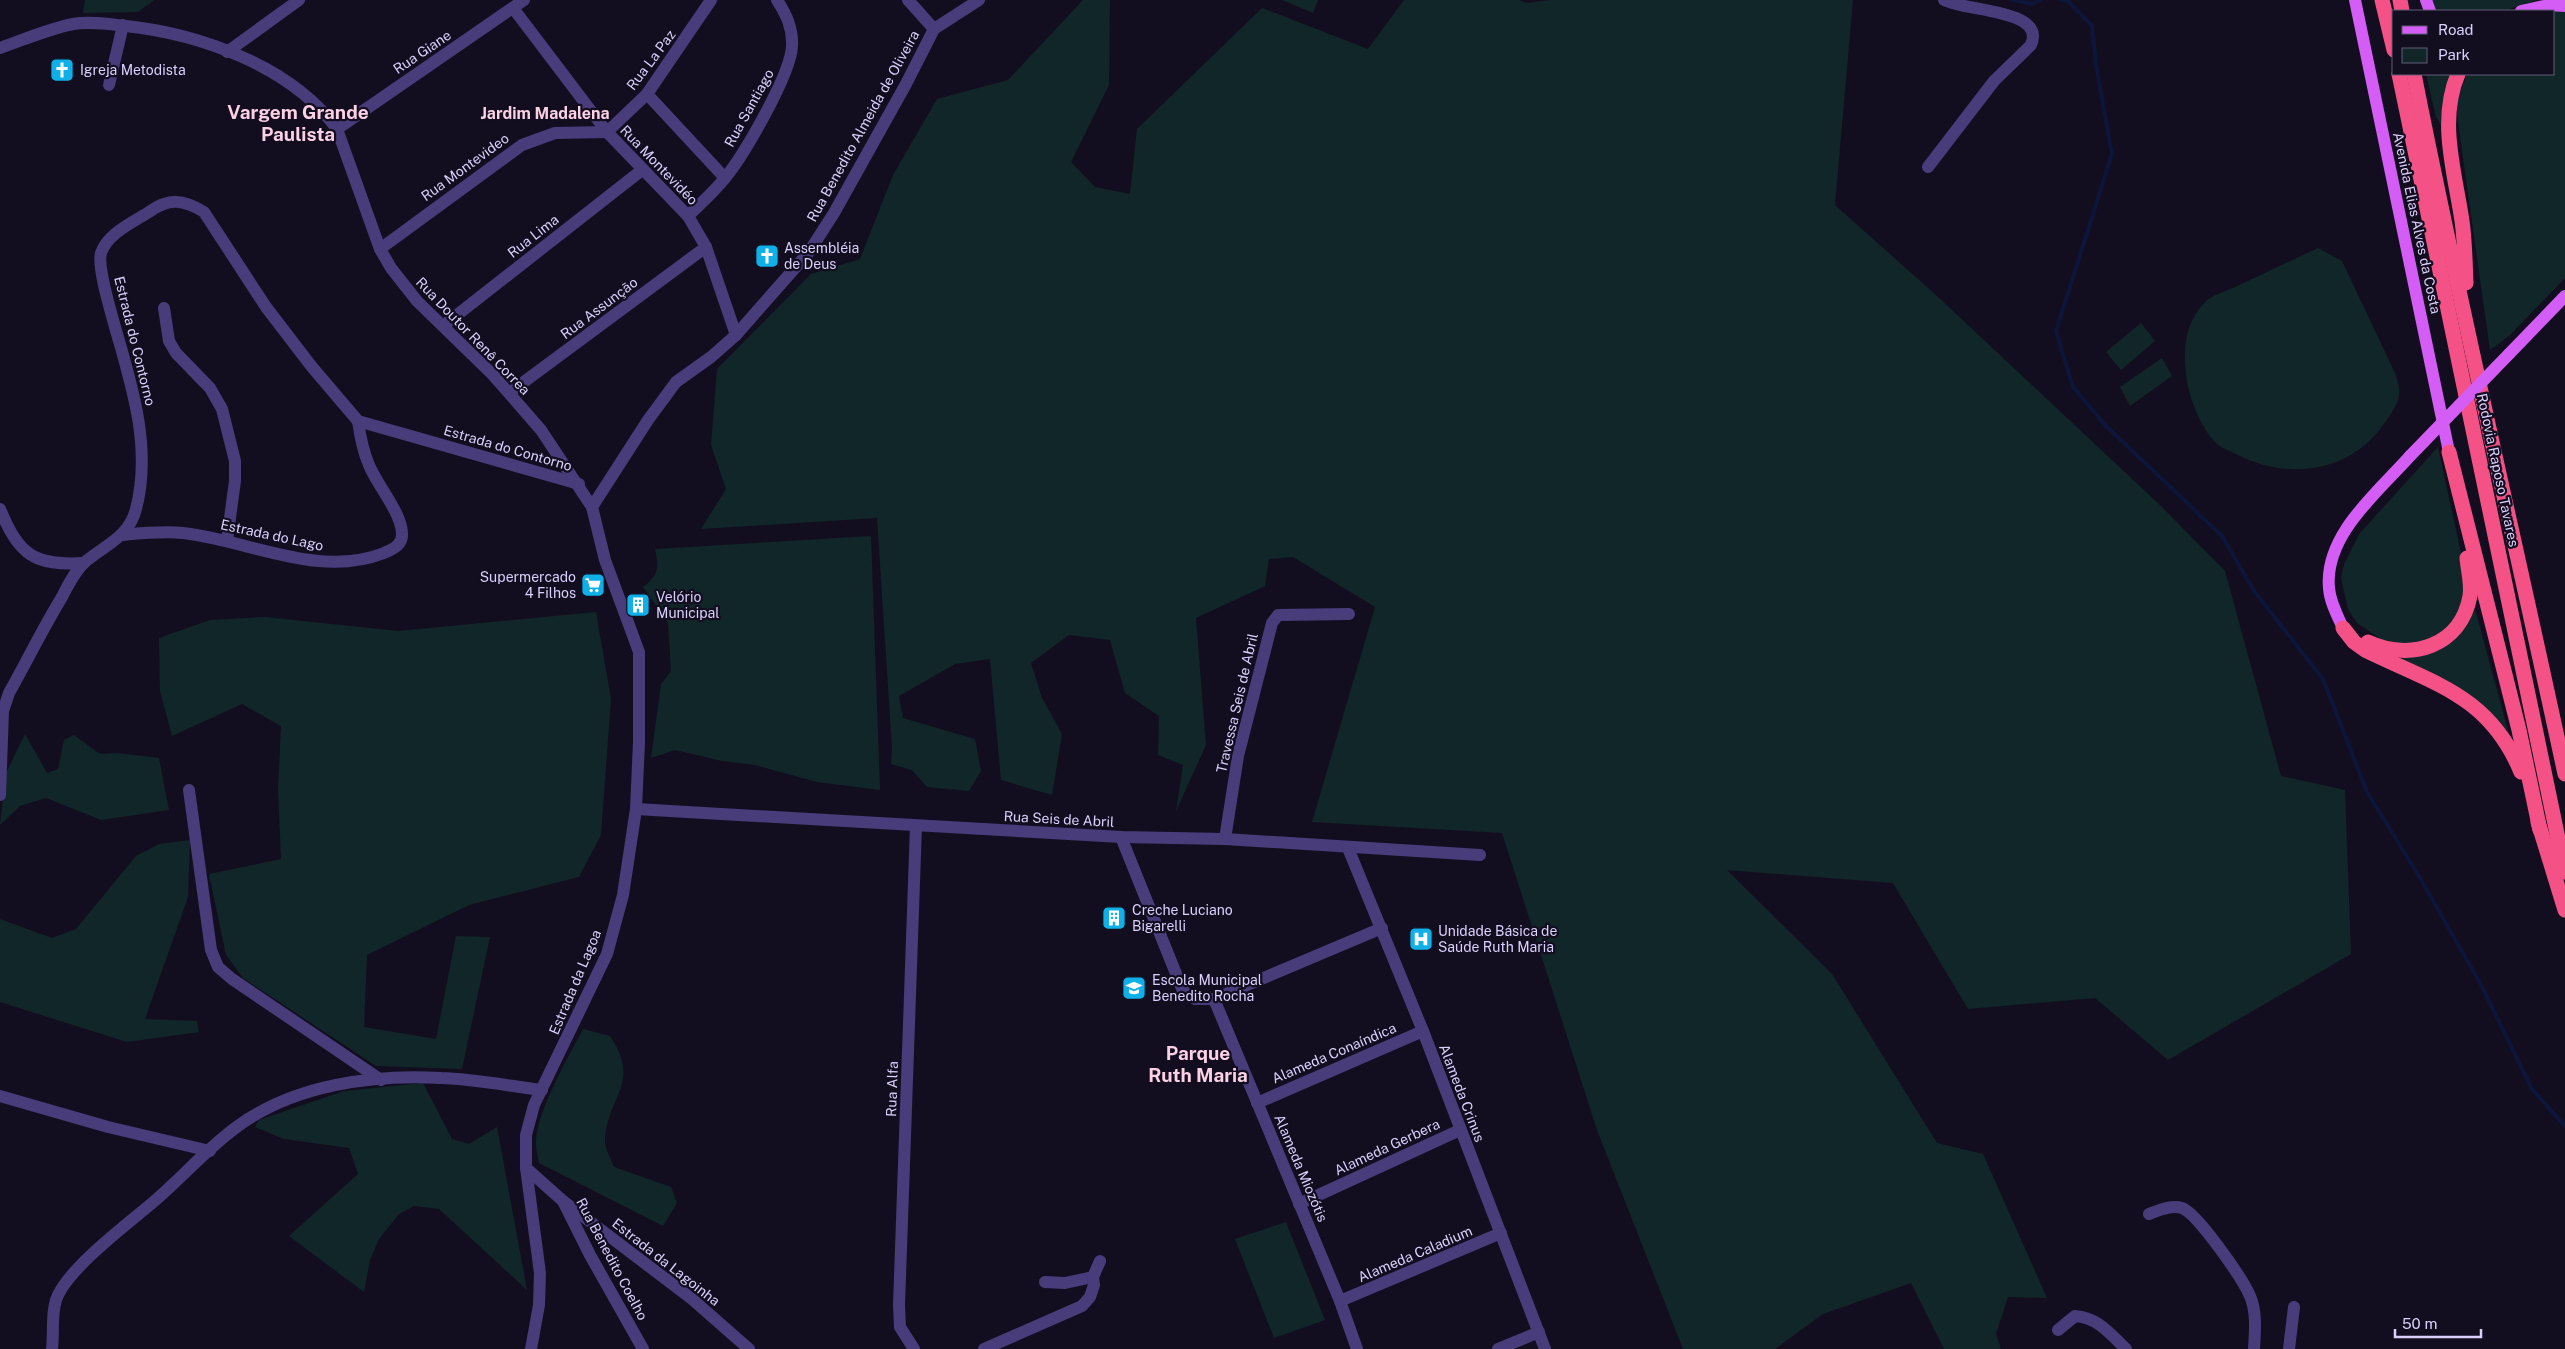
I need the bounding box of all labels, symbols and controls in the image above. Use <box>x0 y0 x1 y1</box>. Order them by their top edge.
legend <box>2392 10 2555 75</box>
text: Road <box>2438 21 2474 38</box>
street label: Rua Giane <box>390 27 454 77</box>
street label: Rua La Paz <box>623 27 679 93</box>
street label: Rua Benedito Almeida de Oliveira <box>804 28 922 224</box>
text: Park <box>2438 46 2470 63</box>
church icon: Igreja Metodista <box>49 57 75 83</box>
place label: Igreja Metodista <box>80 62 186 78</box>
street label: Rua Santiago <box>721 66 777 150</box>
district label: Vargem Grande Paulista <box>227 101 369 145</box>
district label: Jardim Madalena <box>480 104 610 123</box>
street label: Rua Montevidéo <box>617 122 701 208</box>
street label: Rua Montevideo <box>418 130 512 204</box>
street label: Avenida Elias Alves da Costa <box>2390 131 2444 315</box>
street label: Rua Lima <box>504 211 562 261</box>
place label: Assembléia de Deus <box>784 240 859 272</box>
church icon: Assembléia de Deus <box>754 243 780 269</box>
street label: Rua Doutor Renê Correa <box>413 274 533 398</box>
street label: Rua Assunção <box>557 274 641 342</box>
street label: Estrada do Contorno <box>111 275 159 407</box>
street label: Rodovia Raposo Tavares <box>2474 392 2522 548</box>
street label: Estrada do Contorno <box>442 422 574 474</box>
street label: Estrada do Lago <box>219 516 325 554</box>
place label: Supermercado 4 Filhos <box>480 569 576 601</box>
supermarket icon: Supermercado 4 Filhos <box>580 572 606 598</box>
place label: Velório Municipal <box>656 589 719 621</box>
building icon: Velório Municipal <box>625 592 651 618</box>
street label: Travessa Seis de Abril <box>1213 632 1261 774</box>
street label: Rua Seis de Abril <box>1003 808 1115 830</box>
place label: Creche Luciano Bigarelli <box>1132 902 1233 934</box>
building icon: Creche Luciano Bigarelli <box>1101 905 1127 931</box>
place label: Unidade Básica de Saúde Ruth Maria <box>1438 923 1557 955</box>
hospital icon: Unidade Básica de Saúde Ruth Maria <box>1408 926 1434 952</box>
street label: Estrada da Lagoa <box>546 927 604 1037</box>
place label: Escola Municipal Benedito Rocha <box>1152 972 1262 1004</box>
school or university icon: Escola Municipal Benedito Rocha <box>1121 975 1147 1001</box>
street label: Alameda Conaíndica <box>1269 1020 1399 1086</box>
district label: Parque Ruth Maria <box>1148 1042 1248 1086</box>
street label: Alameda Crinus <box>1436 1042 1488 1144</box>
street label: Rua Alfa <box>883 1061 901 1117</box>
street label: Alameda Miozótis <box>1271 1112 1331 1224</box>
street label: Alameda Gerbera <box>1332 1116 1442 1178</box>
street label: Rua Benedito Coelho <box>573 1195 651 1323</box>
street label: Estrada da Lagoinha <box>609 1215 723 1309</box>
street label: Alameda Caladium <box>1355 1223 1475 1285</box>
scale bar <box>2395 1306 2481 1338</box>
text: 50 m <box>2402 1315 2437 1332</box>

